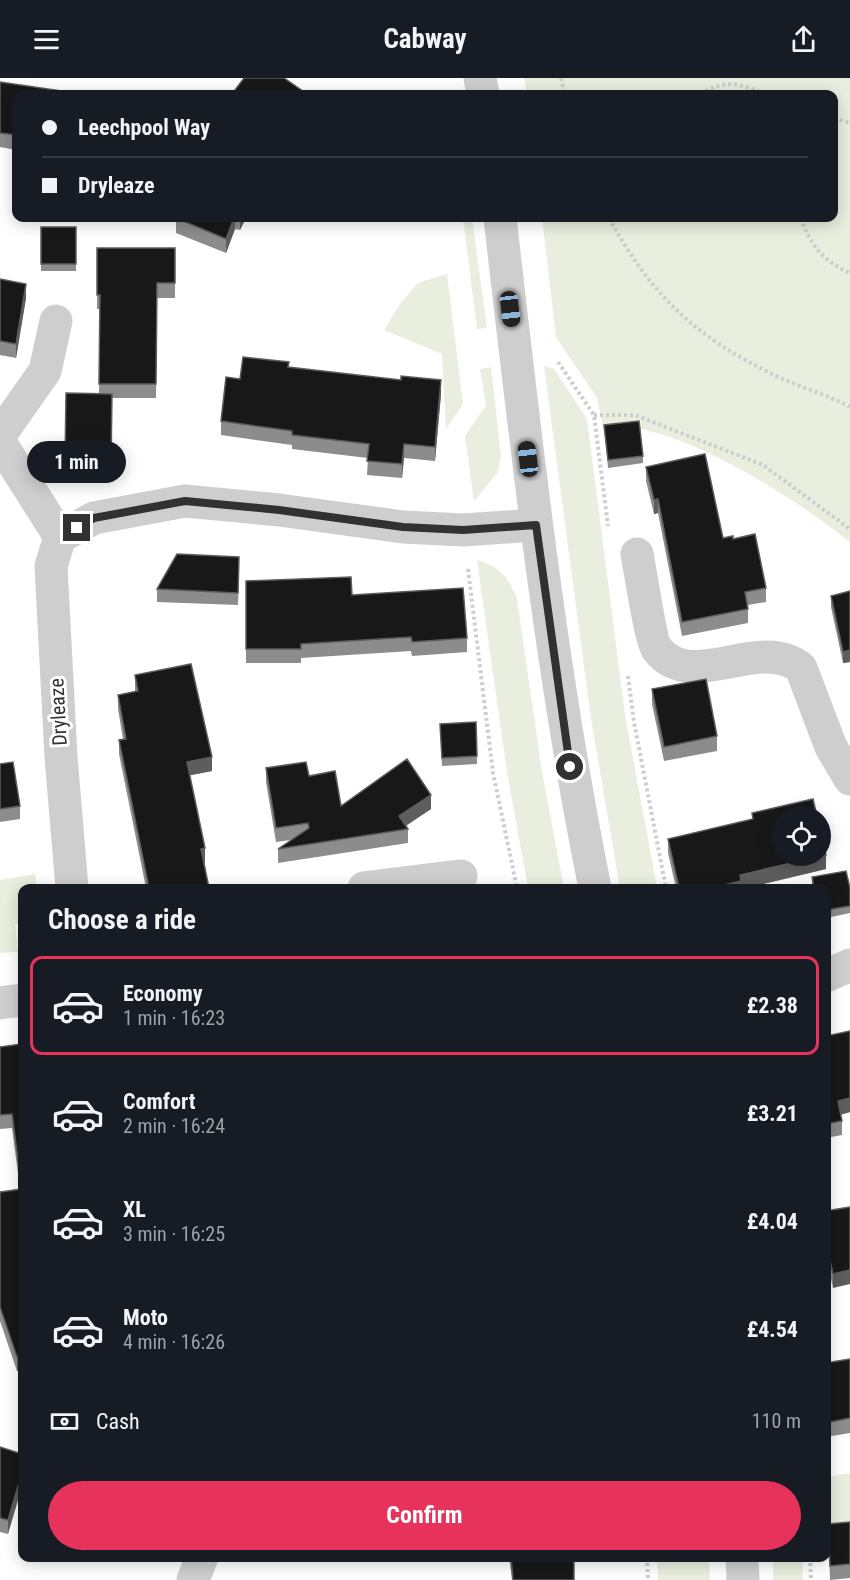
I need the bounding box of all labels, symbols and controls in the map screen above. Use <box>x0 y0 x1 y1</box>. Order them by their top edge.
icon: menu <box>30 23 63 56</box>
text: Cabway <box>383 23 467 55</box>
icon: share <box>787 23 820 56</box>
text: Leechpool Way <box>78 115 210 140</box>
text: Dryleaze <box>78 173 154 198</box>
car <box>499 290 521 328</box>
car <box>517 440 539 478</box>
callout: 1 min <box>28 441 127 483</box>
text: 1 min <box>54 450 99 474</box>
route end <box>63 514 90 541</box>
street label: Dryleaze <box>44 678 72 746</box>
route start <box>556 753 583 780</box>
map controls <box>771 806 831 866</box>
button: locate <box>771 806 831 866</box>
text: Choose a ride <box>48 904 196 936</box>
icon: car <box>51 979 105 1033</box>
text: Economy <box>123 981 203 1006</box>
text: £2.38 <box>747 993 798 1018</box>
text: 1 min · 16:23 <box>123 1006 225 1030</box>
icon: car <box>51 1087 105 1141</box>
text: Comfort <box>123 1089 196 1114</box>
text: £3.21 <box>747 1101 798 1126</box>
text: 2 min · 16:24 <box>123 1114 225 1138</box>
icon: car <box>51 1195 105 1249</box>
text: XL <box>123 1197 146 1222</box>
text: £4.04 <box>747 1209 798 1234</box>
text: 3 min · 16:25 <box>123 1222 225 1246</box>
icon: car <box>51 1303 105 1357</box>
text: Moto <box>123 1305 168 1330</box>
text: £4.54 <box>747 1317 798 1342</box>
text: 4 min · 16:26 <box>123 1330 225 1354</box>
icon: cash <box>48 1405 81 1438</box>
text: Cash <box>96 1409 140 1434</box>
text: 110 m <box>752 1409 801 1433</box>
button: Confirm <box>48 1481 801 1550</box>

